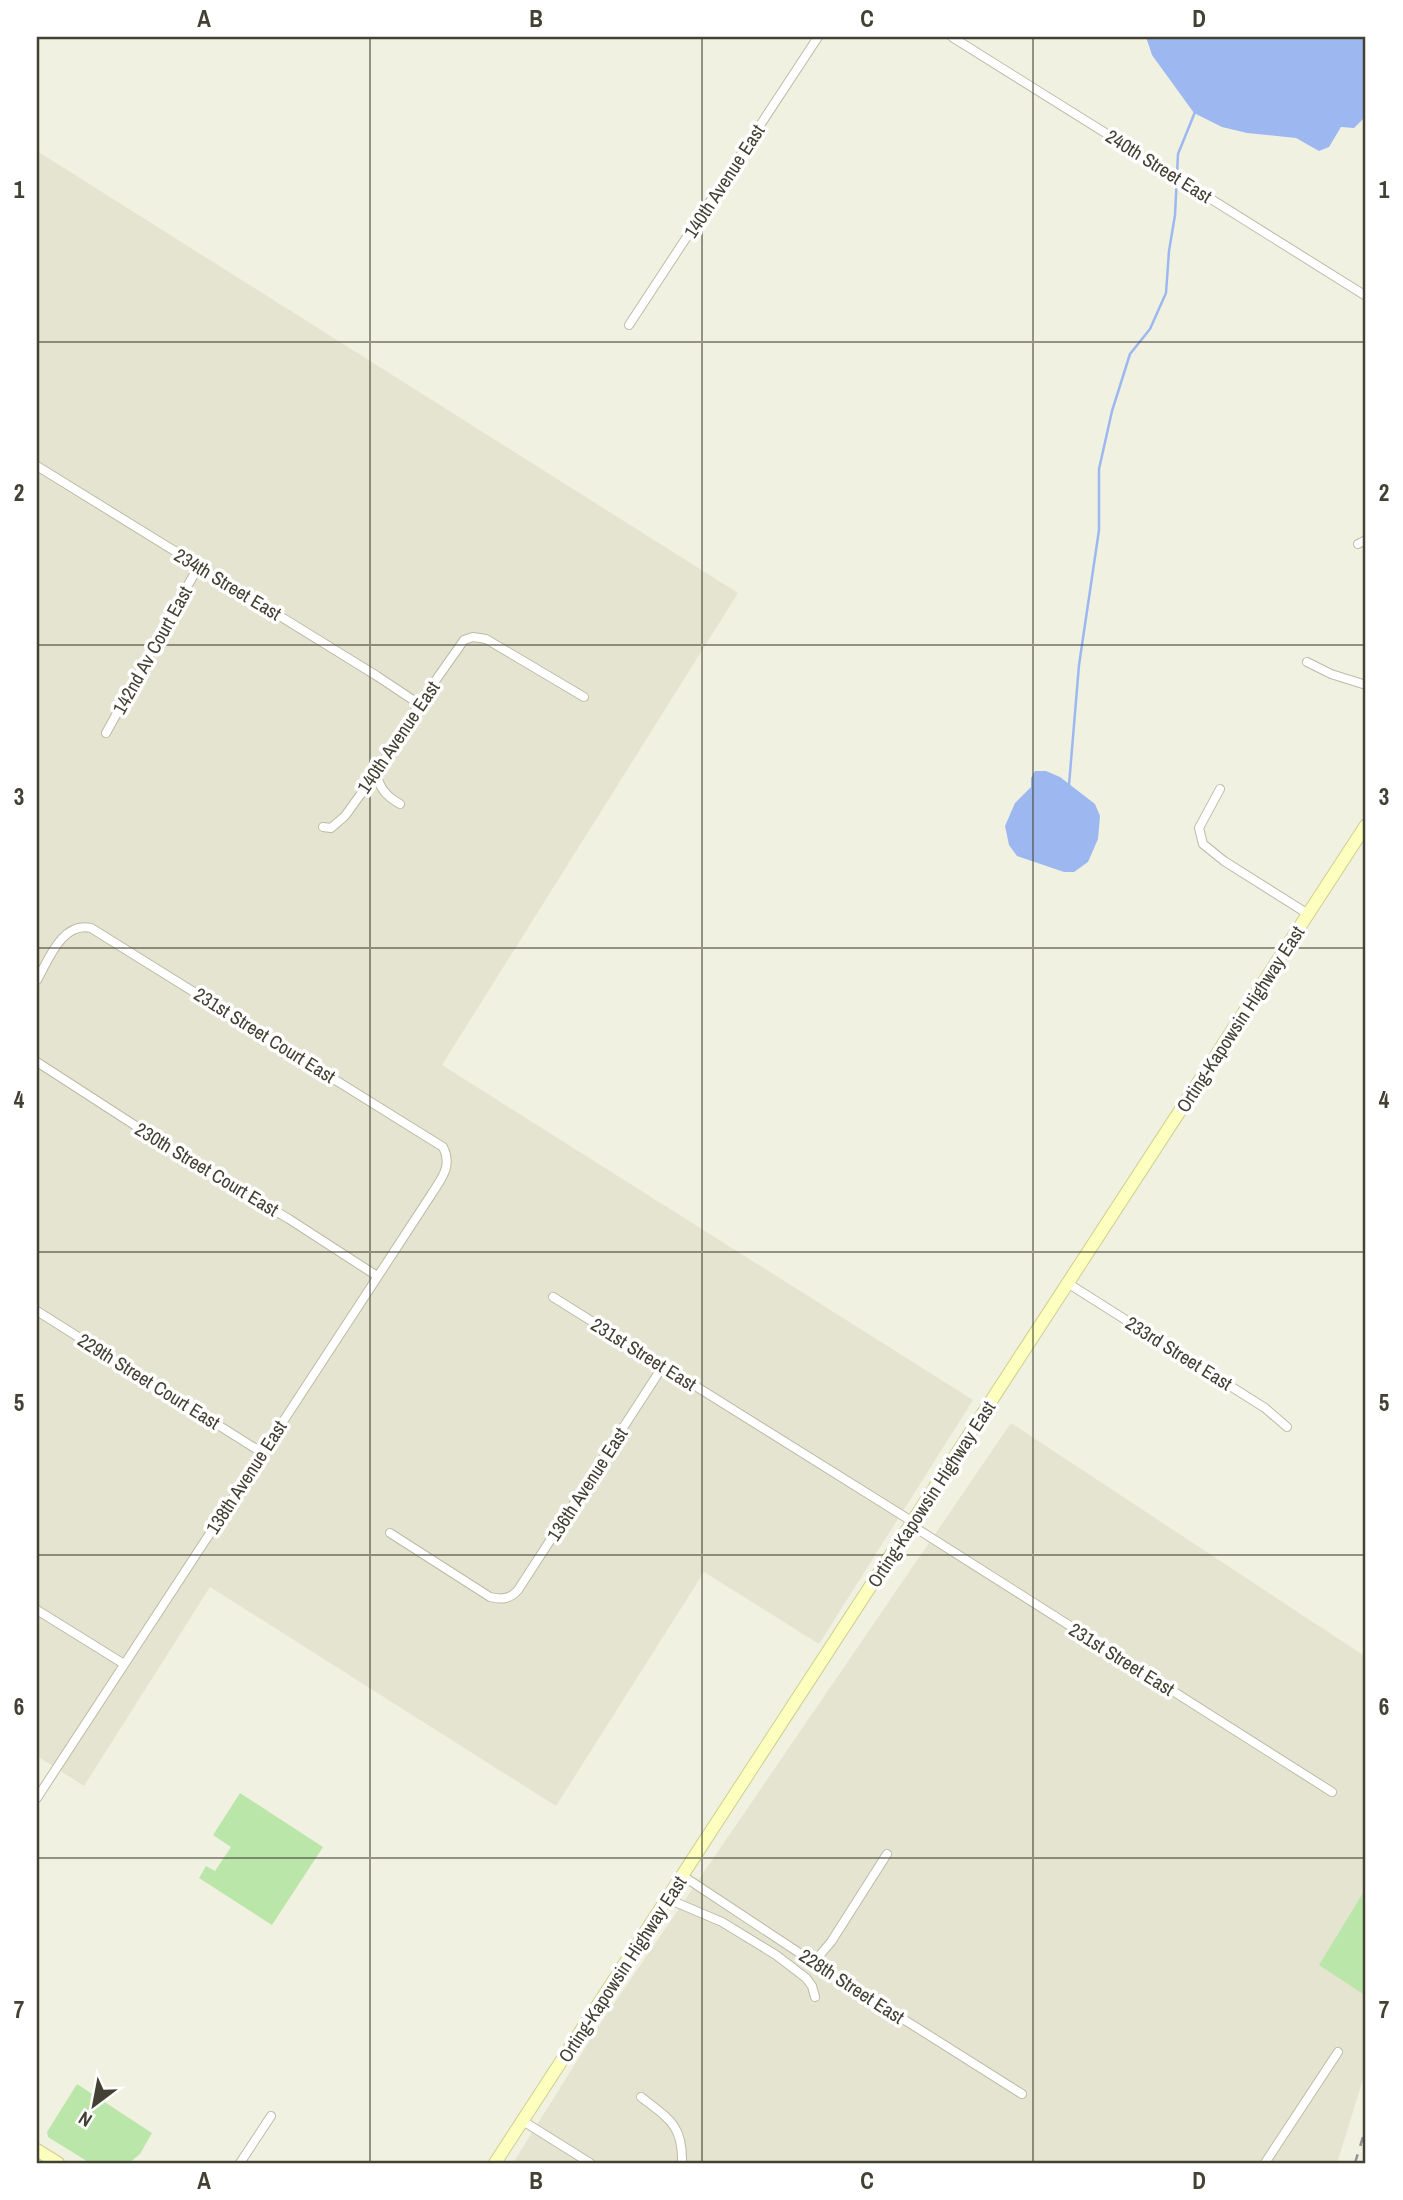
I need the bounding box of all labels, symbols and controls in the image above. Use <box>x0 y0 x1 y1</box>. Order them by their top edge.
text: A <box>197 3 211 34</box>
text: B <box>529 3 543 34</box>
text: C <box>860 3 874 34</box>
text: D <box>1192 3 1206 34</box>
street label: 140th Avenue East <box>678 119 771 243</box>
street label: 240th Street East <box>1101 123 1218 209</box>
text: 1 <box>14 174 25 205</box>
text: 1 <box>1379 174 1390 205</box>
text: 2 <box>14 477 24 508</box>
text: 2 <box>1379 477 1389 508</box>
street label: 234th Street East <box>170 542 287 626</box>
street label: 142nd Av Court East <box>106 581 198 719</box>
street label: 140th Avenue East <box>351 675 446 798</box>
text: 3 <box>14 781 24 812</box>
text: 3 <box>1379 781 1389 812</box>
street label: Orting-Kapowsin Highway East <box>1170 920 1310 1117</box>
street label: 231st Street Court East <box>189 981 341 1089</box>
text: 4 <box>14 1084 25 1115</box>
text: 4 <box>1379 1084 1390 1115</box>
street label: 230th Street Court East <box>131 1116 284 1222</box>
street label: 233rd Street East <box>1121 1310 1238 1397</box>
street label: 231st Street East <box>586 1311 702 1397</box>
street label: 229th Street Court East <box>73 1327 225 1436</box>
text: 5 <box>14 1387 24 1418</box>
text: 5 <box>1379 1387 1389 1418</box>
street label: Orting-Kapowsin Highway East <box>861 1395 1001 1592</box>
street label: 138th Avenue East <box>200 1415 293 1539</box>
street label: 136th Avenue East <box>541 1422 634 1546</box>
street label: 231st Street East <box>1064 1616 1180 1702</box>
text: 6 <box>14 1691 24 1722</box>
text: 6 <box>1379 1691 1389 1722</box>
street label: Orting-Kapowsin Highway East <box>552 1870 692 2067</box>
street label: 228th Street East <box>794 1942 910 2030</box>
text: 7 <box>14 1994 24 2025</box>
text: 7 <box>1379 1994 1389 2025</box>
north arrow <box>60 2070 130 2140</box>
text: N <box>73 2105 97 2133</box>
text: A <box>197 2165 211 2196</box>
text: B <box>529 2165 543 2196</box>
text: C <box>860 2165 874 2196</box>
text: D <box>1192 2165 1206 2196</box>

